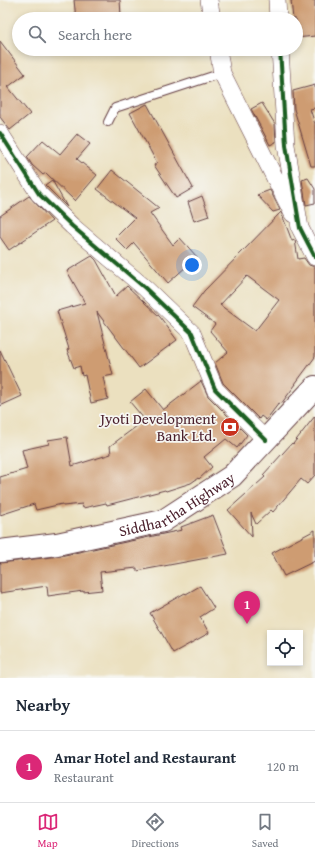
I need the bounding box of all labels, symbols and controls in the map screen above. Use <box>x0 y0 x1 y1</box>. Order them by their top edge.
search box <box>12 12 303 56</box>
icon: search <box>26 23 48 45</box>
text: Search here <box>58 24 132 45</box>
your location <box>182 255 202 275</box>
place label: Jyoti Development Bank Ltd. <box>98 408 217 446</box>
bank icon: Jyoti Development Bank Ltd. <box>219 416 241 438</box>
street label: Siddhartha Highway <box>117 466 239 541</box>
pin: 1 <box>234 591 260 624</box>
map controls <box>267 630 303 666</box>
button: locate <box>267 630 303 666</box>
text: Nearby <box>16 692 70 717</box>
text: Amar Hotel and Restaurant <box>54 747 236 768</box>
text: 1 <box>26 757 32 776</box>
text: 120 m <box>267 757 299 776</box>
text: Restaurant <box>54 768 114 787</box>
tab: Map <box>37 811 59 851</box>
tab: Directions <box>132 811 179 851</box>
tab: Saved <box>252 811 278 851</box>

